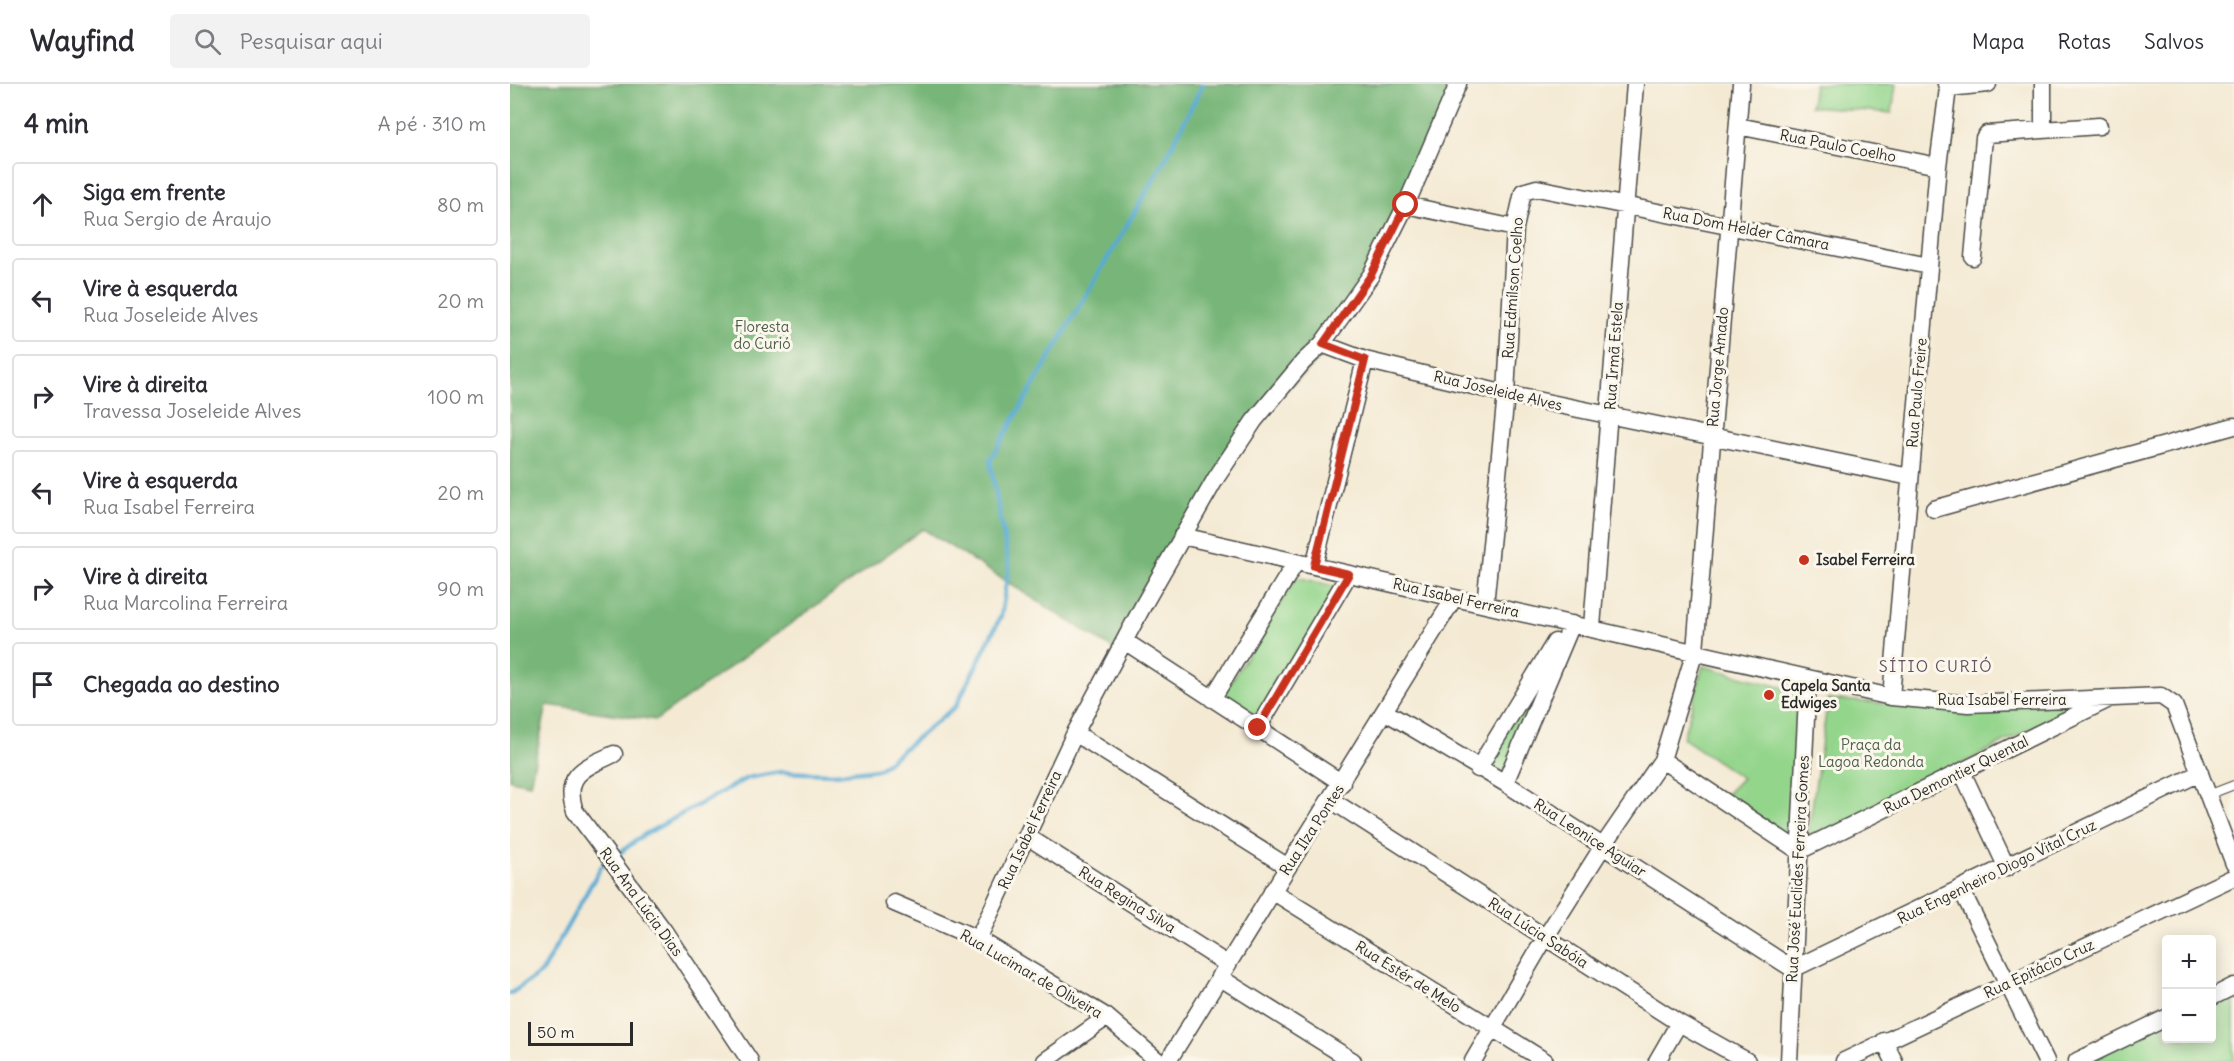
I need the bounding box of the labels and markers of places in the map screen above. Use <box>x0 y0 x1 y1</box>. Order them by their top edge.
place label: Isabel Ferreira <box>1816 550 1915 569</box>
marker: Isabel Ferreira <box>1797 553 1811 567</box>
place label: Capela Santa Edwiges <box>1781 676 1871 713</box>
marker: Capela Santa Edwiges <box>1762 688 1776 702</box>

